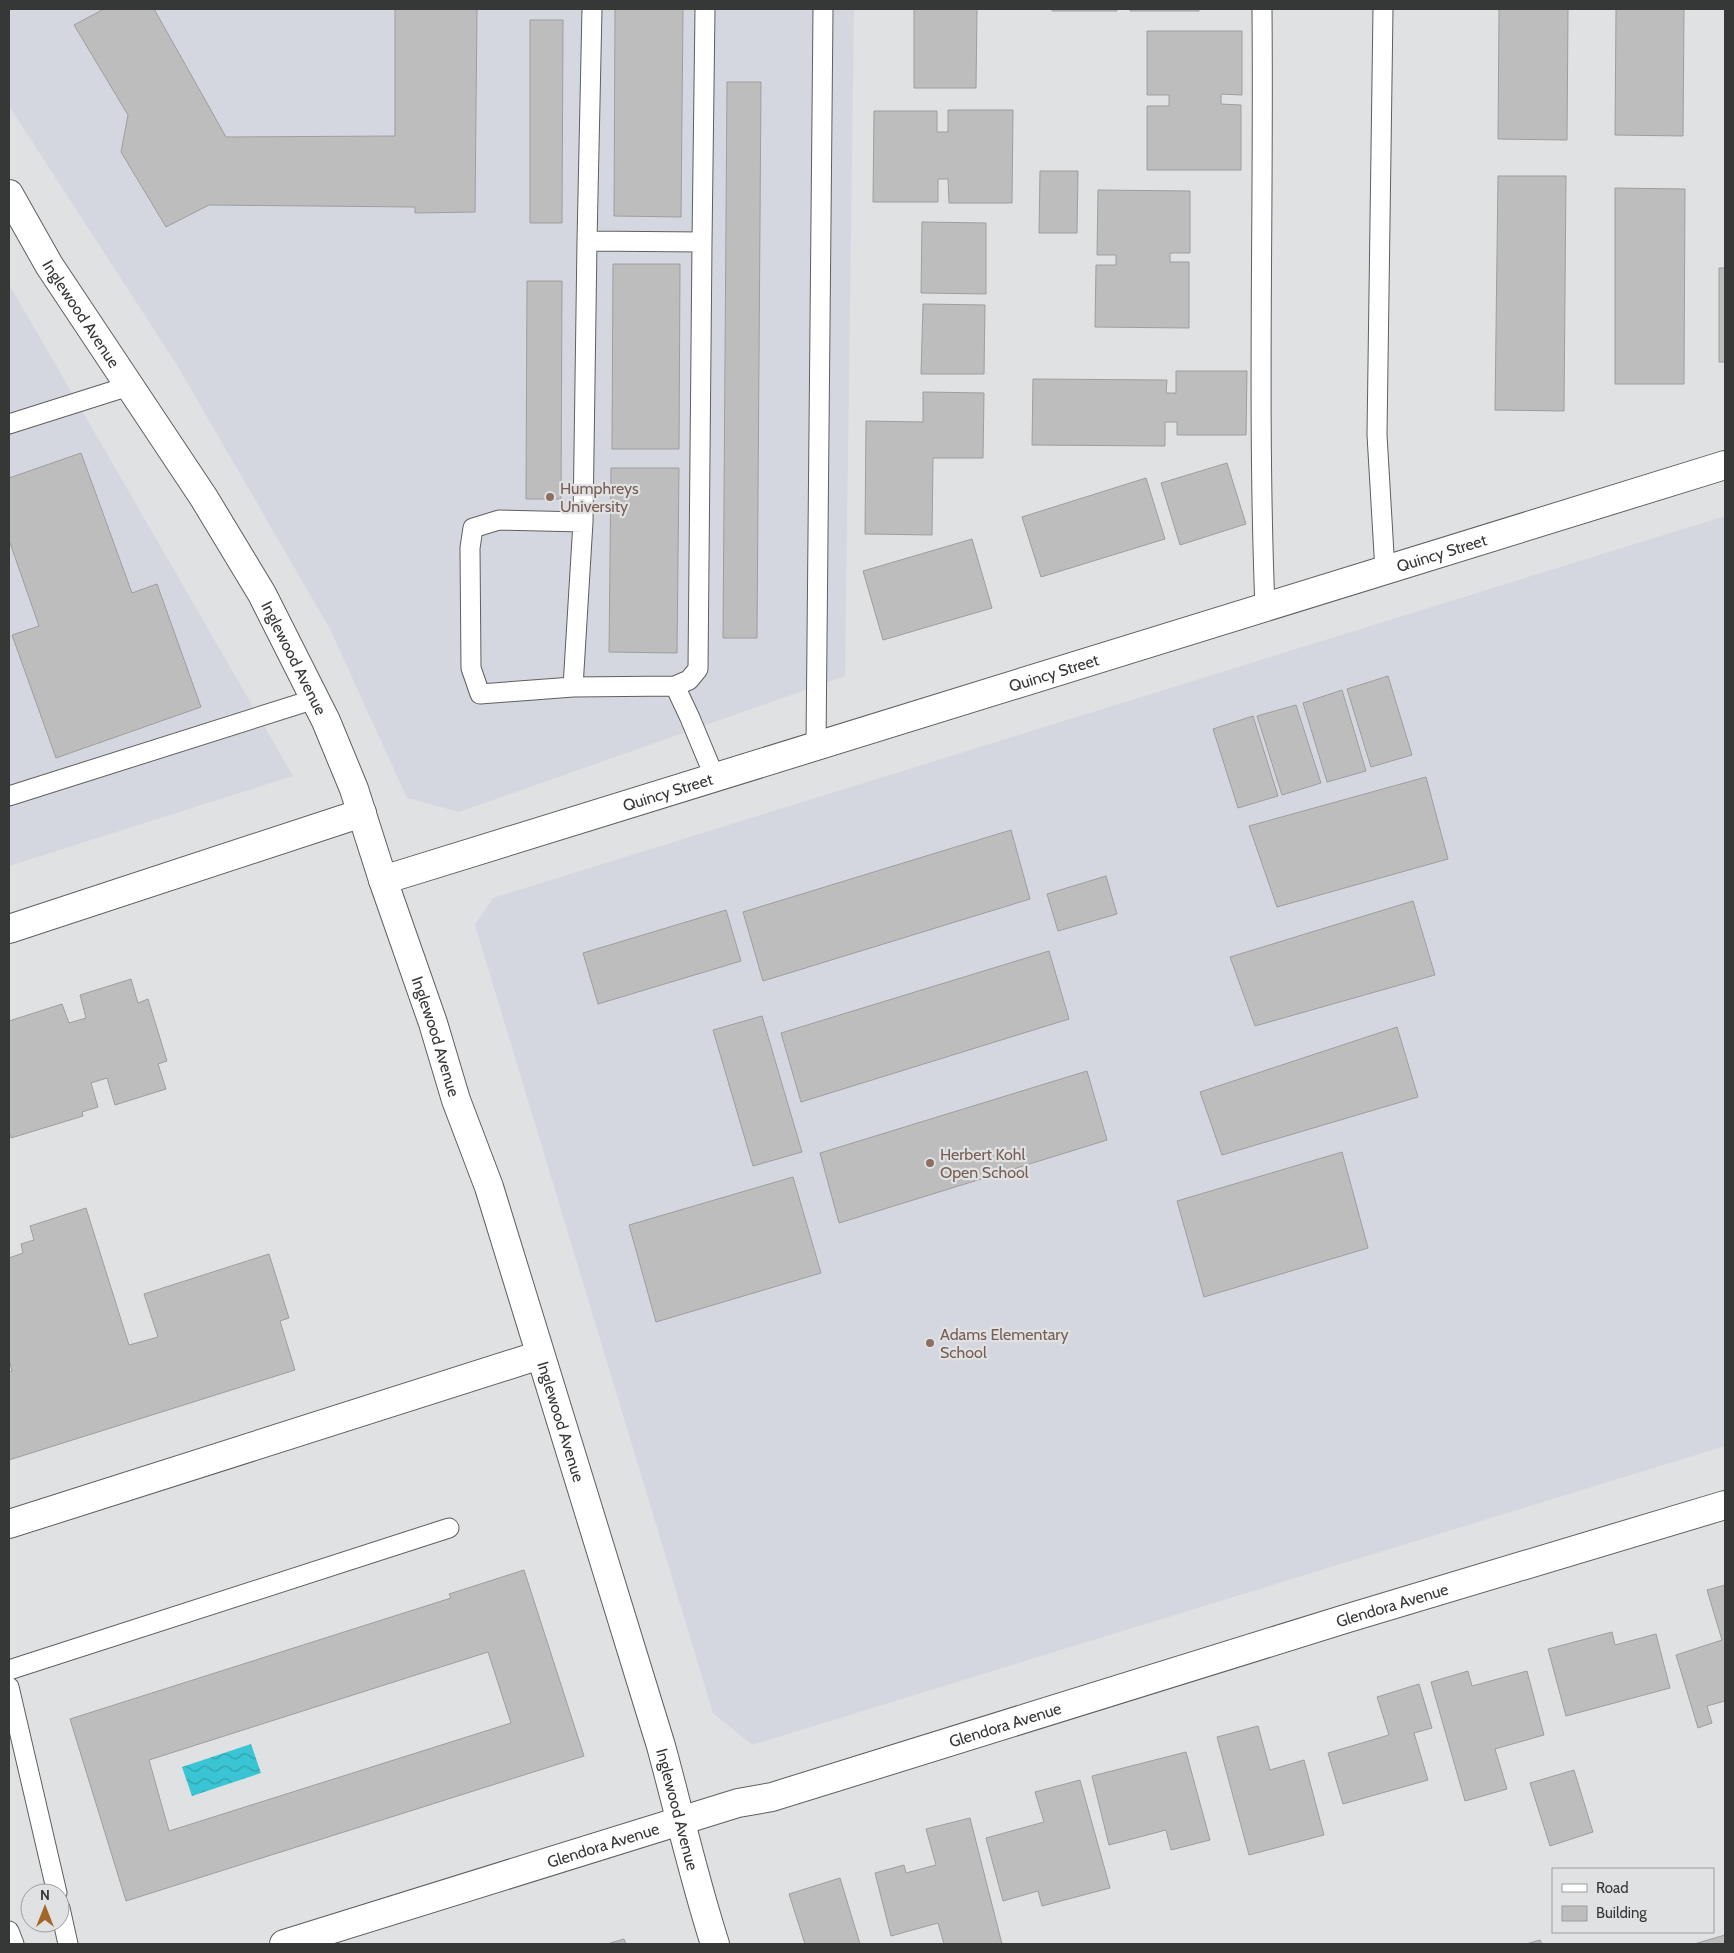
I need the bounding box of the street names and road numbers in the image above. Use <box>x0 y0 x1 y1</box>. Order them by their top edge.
street label: Inglewood Avenue <box>39 257 124 371</box>
street label: Quincy Street <box>1394 530 1489 575</box>
street label: Inglewood Avenue <box>258 598 331 718</box>
street label: Quincy Street <box>1006 650 1102 695</box>
street label: Quincy Street <box>620 769 716 815</box>
street label: Inglewood Avenue <box>408 974 464 1099</box>
street label: Inglewood Avenue <box>534 1359 589 1484</box>
street label: Glendora Avenue <box>1334 1579 1450 1631</box>
street label: Glendora Avenue <box>947 1698 1063 1751</box>
street label: Inglewood Avenue <box>653 1746 703 1872</box>
street label: Glendora Avenue <box>545 1819 661 1871</box>

